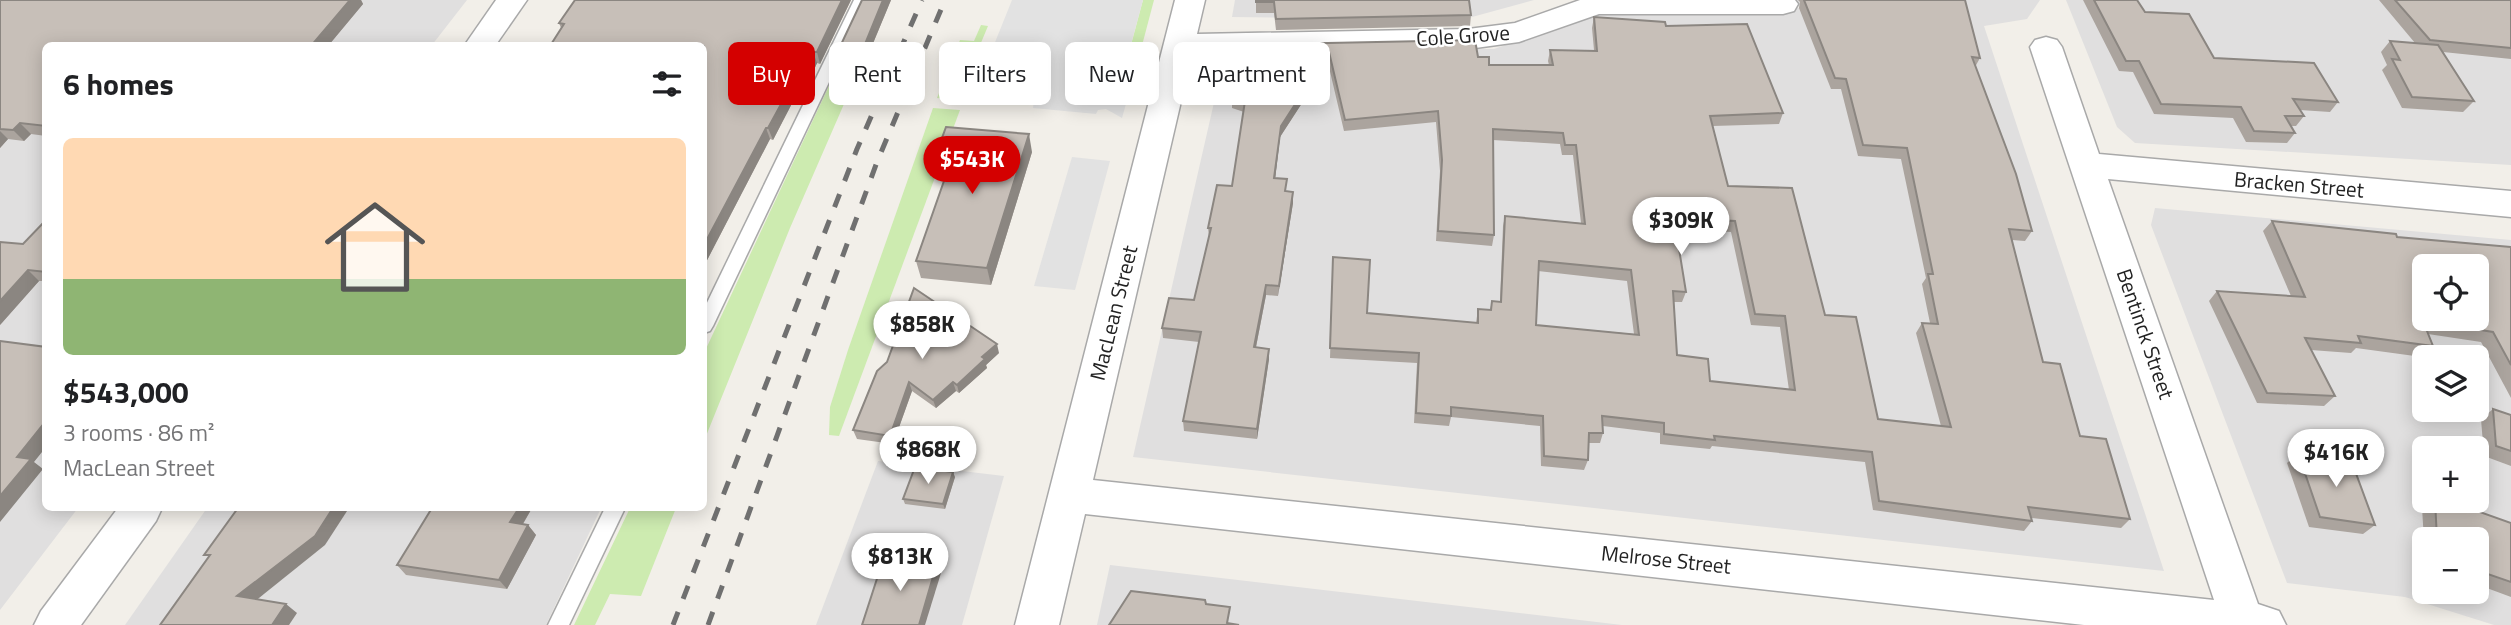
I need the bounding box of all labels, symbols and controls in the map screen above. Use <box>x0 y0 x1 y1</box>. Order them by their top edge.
street label: Cole Grove <box>1415 16 1511 54</box>
chip: Buy <box>728 42 815 105</box>
chip: Rent <box>829 42 925 105</box>
chip: Filters <box>939 42 1051 105</box>
chip: New <box>1065 42 1159 105</box>
chip: Apartment <box>1173 42 1330 105</box>
text: 6 homes <box>63 61 174 107</box>
icon: filters <box>648 65 686 103</box>
pin: $543K <box>923 136 1021 196</box>
text: $543K <box>939 141 1005 176</box>
street label: Bracken Street <box>2233 162 2366 206</box>
icon: home <box>312 184 438 310</box>
pin: $309K <box>1632 198 1730 257</box>
text: $309K <box>1648 202 1714 237</box>
street label: MacLean Street <box>1081 241 1145 384</box>
map controls <box>2412 254 2489 604</box>
button: locate <box>2412 254 2489 331</box>
street label: Bentinck Street <box>2109 264 2183 404</box>
pin: $858K <box>873 302 971 361</box>
text: $858K <box>889 306 955 341</box>
button: layers <box>2412 345 2489 422</box>
text: $543,000 <box>63 369 189 415</box>
text: 3 rooms · 86 m² <box>63 415 214 450</box>
pin: $868K <box>879 426 977 486</box>
pin: $416K <box>2287 430 2385 489</box>
text: $868K <box>895 431 961 466</box>
text: $416K <box>2303 434 2369 469</box>
button: + <box>2412 436 2489 513</box>
text: MacLean Street <box>63 450 215 485</box>
button: − <box>2412 527 2489 604</box>
pin: $813K <box>851 534 949 593</box>
street label: Melrose Street <box>1600 536 1733 582</box>
text: $813K <box>867 538 933 573</box>

